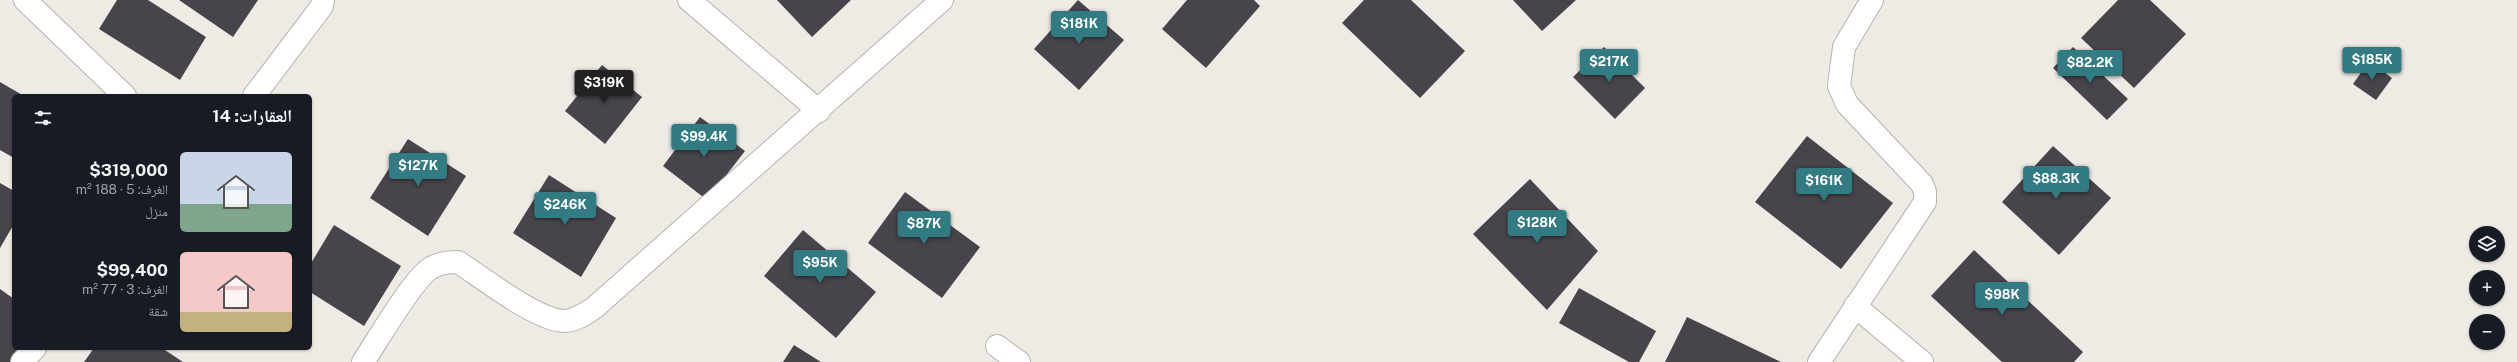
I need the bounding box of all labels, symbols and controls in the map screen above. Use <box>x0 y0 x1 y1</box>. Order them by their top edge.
pin: $181K <box>1051 11 1107 45</box>
text: $181K <box>1060 16 1098 31</box>
pin: $185K <box>2344 47 2400 81</box>
pin: $217K <box>1581 49 1637 83</box>
pin: $82.2K <box>2057 50 2123 84</box>
text: $185K <box>2351 52 2393 67</box>
text: $217K <box>1589 54 1629 69</box>
text: $82.2K <box>2066 55 2114 70</box>
pin: $319K <box>576 70 632 104</box>
text: $319K <box>584 75 624 90</box>
text: العقارات: 14 <box>212 106 292 126</box>
icon: filters <box>32 107 54 129</box>
pin: $99.4K <box>671 124 737 158</box>
text: $99.4K <box>680 129 728 144</box>
pin: $127K <box>390 153 446 187</box>
text: $127K <box>398 158 438 173</box>
text: $319,000 <box>89 160 168 180</box>
pin: $88.3K <box>2023 166 2089 200</box>
icon: home <box>212 168 260 216</box>
pin: $161K <box>1796 168 1852 202</box>
text: $88.3K <box>2032 171 2080 186</box>
text: $161K <box>1805 173 1843 188</box>
text: الغرف: 5 · 188 m² <box>76 182 168 197</box>
pin: $246K <box>537 192 593 226</box>
text: $246K <box>543 197 587 212</box>
text: منزل <box>145 204 168 219</box>
pin: $128K <box>1509 210 1565 244</box>
pin: $87K <box>900 211 948 245</box>
text: $128K <box>1517 215 1557 230</box>
text: $87K <box>907 216 941 231</box>
map controls <box>2469 226 2505 350</box>
button: layers <box>2469 226 2505 262</box>
pin: $95K <box>796 250 844 284</box>
text: $95K <box>802 255 838 270</box>
text: $99,400 <box>96 260 168 280</box>
icon: home <box>212 268 260 316</box>
button: + <box>2469 270 2505 306</box>
text: الغرف: 3 · 77 m² <box>82 282 168 297</box>
pin: $98K <box>1978 282 2026 316</box>
text: $98K <box>1984 287 2020 302</box>
text: شقة <box>149 304 168 319</box>
button: − <box>2469 314 2505 350</box>

